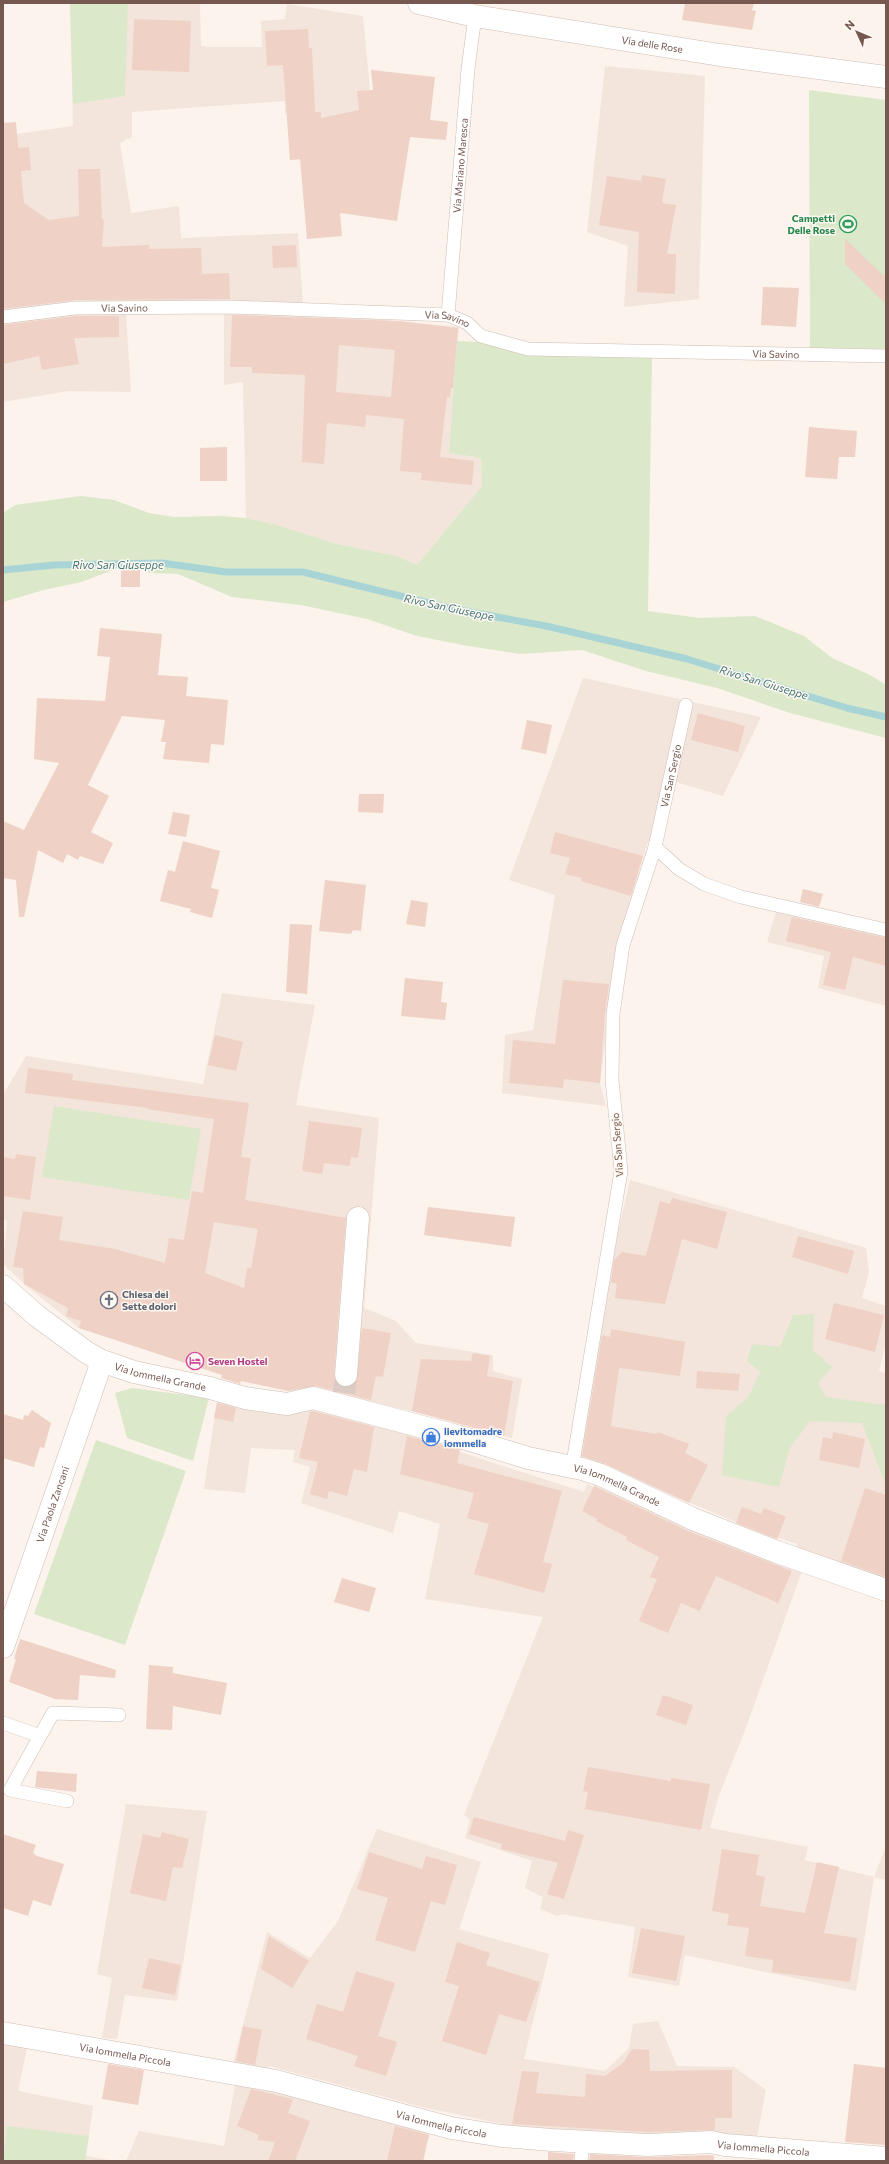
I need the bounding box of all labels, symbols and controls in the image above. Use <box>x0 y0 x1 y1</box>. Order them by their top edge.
north arrow <box>837 12 877 52</box>
text: N <box>842 17 857 32</box>
street label: Via delle Rose <box>621 33 684 55</box>
street label: Via Mariano Maresca <box>450 117 470 214</box>
place label: Campetti Delle Rose <box>787 212 835 236</box>
sports icon: Campetti Delle Rose <box>838 214 858 234</box>
street label: Via Savino <box>101 302 148 314</box>
street label: Via Savino <box>425 308 473 330</box>
street label: Via Savino <box>752 347 799 360</box>
water label: Rivo San Giuseppe <box>72 558 164 571</box>
water label: Rivo San Giuseppe <box>403 591 495 623</box>
water label: Rivo San Giuseppe <box>718 662 810 702</box>
street label: Via San Sergio <box>658 743 683 808</box>
street label: Via San Sergio <box>609 1112 625 1178</box>
place label: Chiesa dei Sette dolori <box>122 1288 176 1312</box>
church icon: Chiesa dei Sette dolori <box>99 1290 119 1310</box>
hotel icon: Seven Hostel <box>185 1351 205 1371</box>
place label: Seven Hostel <box>208 1355 268 1367</box>
street label: Via Iommella Grande <box>113 1360 207 1393</box>
place label: lievitomadre iommella <box>444 1425 502 1449</box>
shop icon: lievitomadre iommella <box>421 1427 441 1447</box>
street label: Via Iommella Grande <box>572 1461 662 1508</box>
street label: Via Paola Zancani <box>34 1465 71 1544</box>
street label: Via Iommella Piccola <box>78 2041 172 2068</box>
street label: Via Iommella Piccola <box>395 2107 488 2140</box>
street label: Via Iommella Piccola <box>716 2137 810 2158</box>

